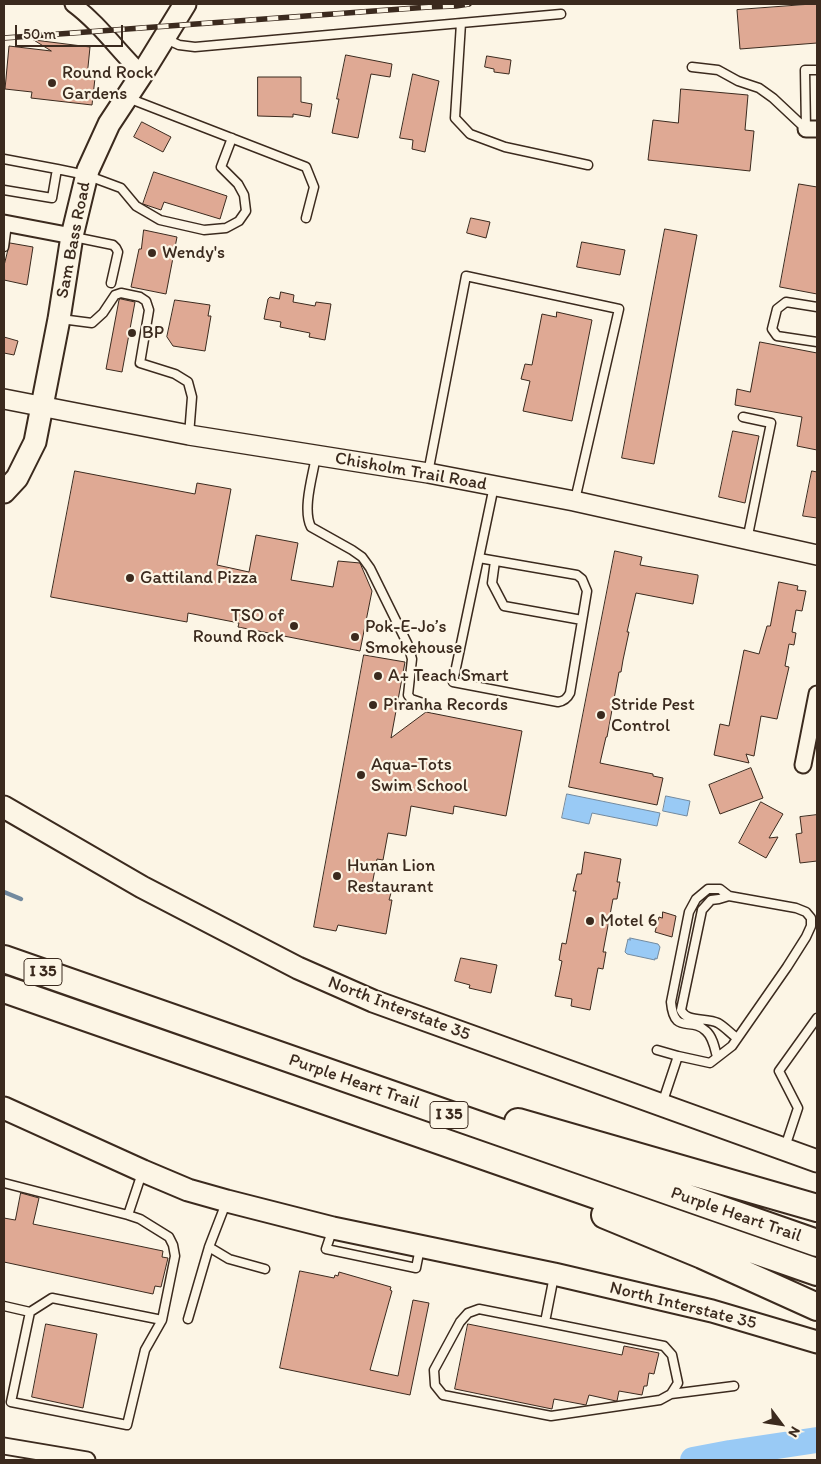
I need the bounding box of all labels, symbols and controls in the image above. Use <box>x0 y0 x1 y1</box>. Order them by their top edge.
scale bar <box>18 15 125 47</box>
text: 50 m <box>23 25 56 43</box>
place label: Round Rock Gardens <box>62 62 153 104</box>
marker: Round Rock Gardens <box>46 77 58 89</box>
street label: Sam Bass Road <box>52 180 96 300</box>
place label: Wendy's <box>162 242 225 264</box>
marker: Wendy's <box>146 247 158 259</box>
place label: BP <box>142 322 164 344</box>
marker: BP <box>126 327 138 339</box>
street label: Chisholm Trail Road <box>333 448 489 496</box>
place label: Gattiland Pizza <box>140 567 257 589</box>
marker: Gattiland Pizza <box>124 572 136 584</box>
place label: TSO of Round Rock <box>193 605 284 648</box>
place label: Pok-E-Jo’s Smokehouse <box>365 616 462 659</box>
marker: TSO of Round Rock <box>288 620 300 632</box>
marker: Pok-E-Jo’s Smokehouse <box>349 631 361 643</box>
place label: A+ Teach Smart <box>388 665 509 687</box>
marker: A+ Teach Smart <box>372 670 384 682</box>
place label: Piranha Records <box>383 694 508 716</box>
place label: Stride Pest Control <box>611 694 695 736</box>
marker: Piranha Records <box>367 699 379 711</box>
marker: Stride Pest Control <box>595 709 607 721</box>
place label: Aqua-Tots Swim School <box>371 754 468 796</box>
marker: Aqua-Tots Swim School <box>355 769 367 781</box>
place label: Hunan Lion Restaurant <box>347 855 435 898</box>
marker: Hunan Lion Restaurant <box>331 870 343 882</box>
place label: Motel 6 <box>600 910 657 932</box>
marker: Motel 6 <box>584 915 596 927</box>
road number: I 35 <box>24 959 62 986</box>
street label: North Interstate 35 <box>325 972 473 1046</box>
street label: Purple Heart Trail <box>286 1050 422 1114</box>
road number: I 35 <box>430 1102 468 1128</box>
street label: Purple Heart Trail <box>668 1183 804 1247</box>
street label: North Interstate 35 <box>607 1277 759 1335</box>
north arrow <box>756 1399 806 1449</box>
text: N <box>785 1424 804 1440</box>

